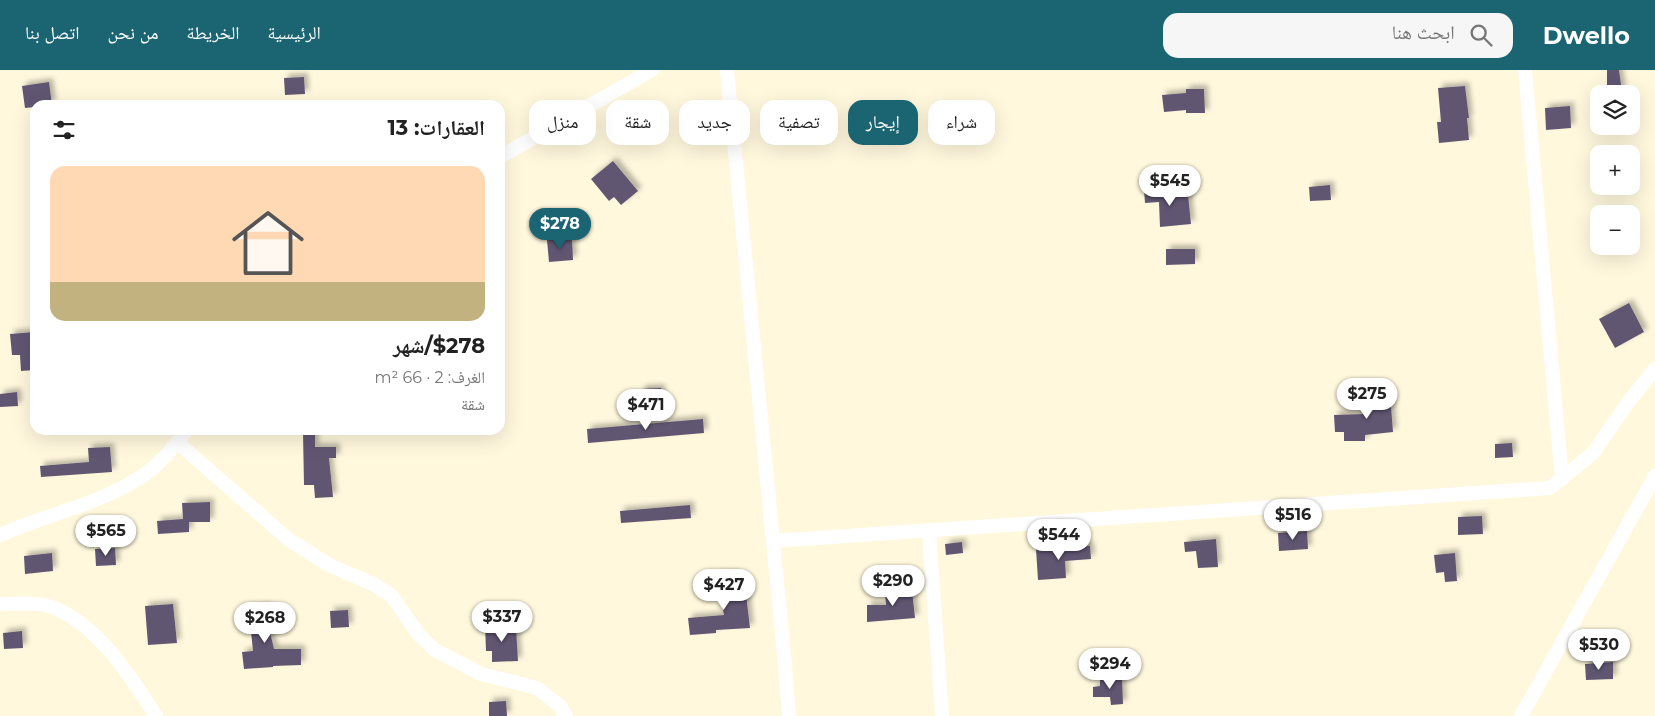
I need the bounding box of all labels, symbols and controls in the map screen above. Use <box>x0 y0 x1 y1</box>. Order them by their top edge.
search box <box>1163 13 1513 58</box>
text: ابحث هنا <box>1392 21 1455 44</box>
icon: search <box>1467 21 1495 49</box>
text: Dwello <box>1543 21 1630 50</box>
text: اتصل بنا <box>25 22 80 44</box>
text: من نحن <box>108 22 159 44</box>
text: الخريطة <box>187 22 240 44</box>
text: الرئيسية <box>268 22 321 44</box>
map controls <box>1590 85 1640 255</box>
button: layers <box>1590 85 1640 135</box>
chip: منزل <box>529 100 596 145</box>
chip: شقة <box>606 100 669 145</box>
chip: جديد <box>679 100 750 145</box>
chip: تصفية <box>760 100 838 145</box>
chip: إيجار <box>848 100 918 145</box>
chip: شراء <box>928 100 995 145</box>
text: العقارات: 13 <box>387 115 485 140</box>
icon: filters <box>50 116 78 144</box>
button: + <box>1590 145 1640 195</box>
pin: $545 <box>1140 164 1200 207</box>
text: $545 <box>1150 171 1190 190</box>
icon: home <box>223 198 313 288</box>
button: − <box>1590 205 1640 255</box>
pin: $278 <box>530 208 590 250</box>
text: $278 <box>540 214 580 233</box>
text: $278/شهر <box>393 333 485 358</box>
text: الغرف: 2 · 66 m² <box>374 368 485 387</box>
pin: $275 <box>1337 378 1397 420</box>
text: $275 <box>1348 384 1386 403</box>
pin: $471 <box>616 388 676 431</box>
text: شقة <box>461 395 485 414</box>
text: $471 <box>627 395 665 414</box>
pin: $516 <box>1263 498 1323 541</box>
text: $516 <box>1275 505 1311 524</box>
pin: $565 <box>76 514 136 557</box>
pin: $544 <box>1029 518 1089 561</box>
text: $565 <box>86 521 126 540</box>
text: $544 <box>1038 525 1080 544</box>
pin: $290 <box>863 564 923 607</box>
pin: $427 <box>694 568 754 611</box>
text: $290 <box>873 571 913 590</box>
text: $427 <box>704 575 744 594</box>
pin: $337 <box>472 600 532 643</box>
pin: $268 <box>235 602 295 644</box>
text: $337 <box>483 607 521 626</box>
text: $268 <box>245 608 285 627</box>
pin: $530 <box>1569 628 1629 671</box>
text: $530 <box>1579 635 1619 654</box>
pin: $294 <box>1080 648 1140 690</box>
text: $294 <box>1090 654 1130 673</box>

